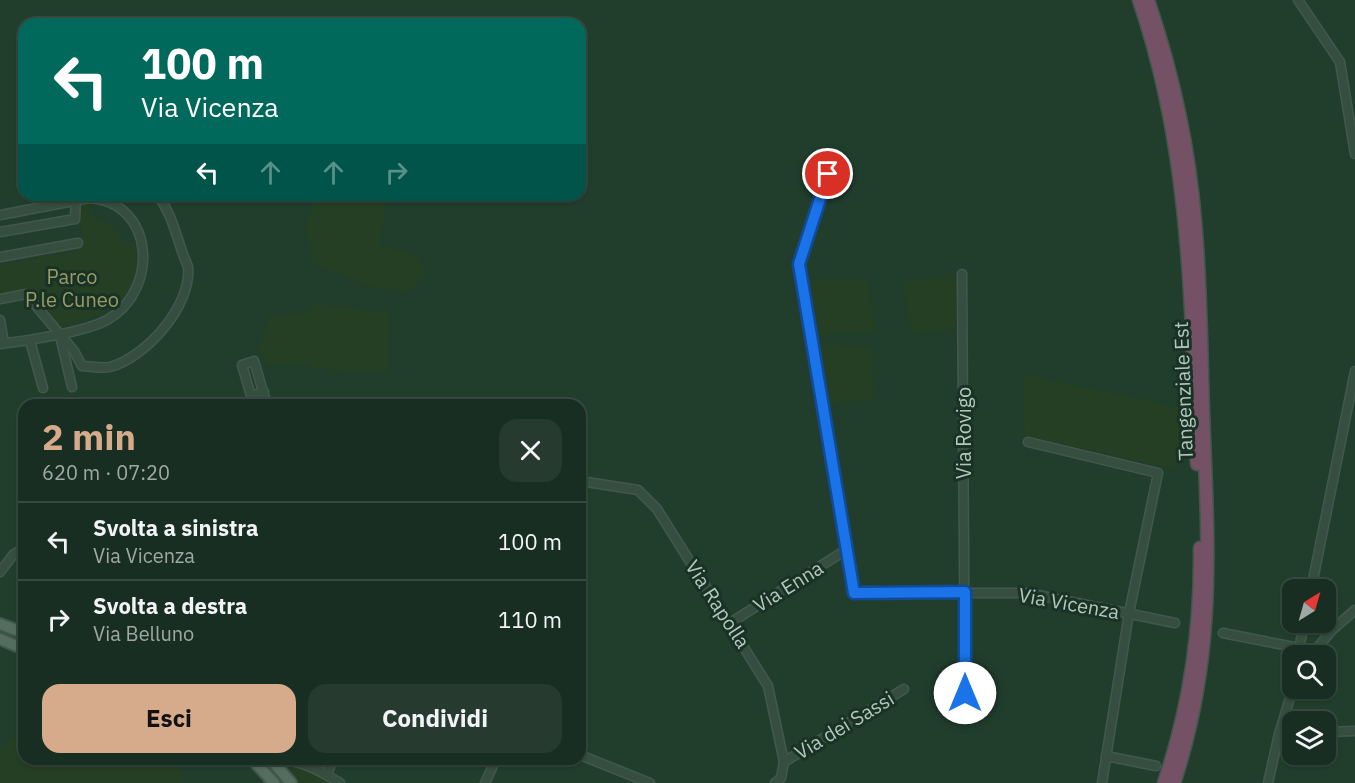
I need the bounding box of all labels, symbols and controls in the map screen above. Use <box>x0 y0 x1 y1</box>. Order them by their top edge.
text: 100 m <box>141 36 264 91</box>
icon: left <box>42 42 120 120</box>
text: Via Vicenza <box>141 89 279 124</box>
pin <box>802 148 853 199</box>
icon: left <box>191 156 224 189</box>
icon: ahead <box>254 156 287 189</box>
icon: ahead <box>317 156 350 189</box>
icon: right <box>380 156 413 189</box>
icon: arrive <box>811 157 844 190</box>
park label: Parco P.le Cuneo <box>25 263 119 313</box>
street label: Tangenziale Est <box>1167 321 1199 461</box>
street label: Via Rovigo <box>950 387 977 479</box>
text: 2 min <box>42 413 136 460</box>
button: close <box>499 419 562 482</box>
text: 620 m · 07:20 <box>42 459 170 486</box>
text: Svolta a sinistra <box>93 513 258 542</box>
icon: left <box>42 525 75 558</box>
text: 100 m <box>498 527 562 556</box>
text: Via Vicenza <box>93 542 195 569</box>
street label: Via Enna <box>748 554 828 618</box>
street label: Via Rapolla <box>679 555 757 654</box>
north arrow <box>1282 579 1336 633</box>
map controls <box>1282 579 1336 765</box>
street label: Via Vicenza <box>1016 581 1122 625</box>
text: Svolta a destra <box>93 591 247 620</box>
icon: right <box>42 603 75 636</box>
text: 110 m <box>498 605 562 634</box>
text: Via Belluno <box>93 620 194 647</box>
button: search <box>1282 645 1336 699</box>
position arrow <box>933 661 997 725</box>
button: Esci <box>42 684 296 753</box>
button: Condividi <box>308 684 562 753</box>
street label: Via dei Sassi <box>789 685 899 765</box>
button: layers <box>1282 711 1336 765</box>

